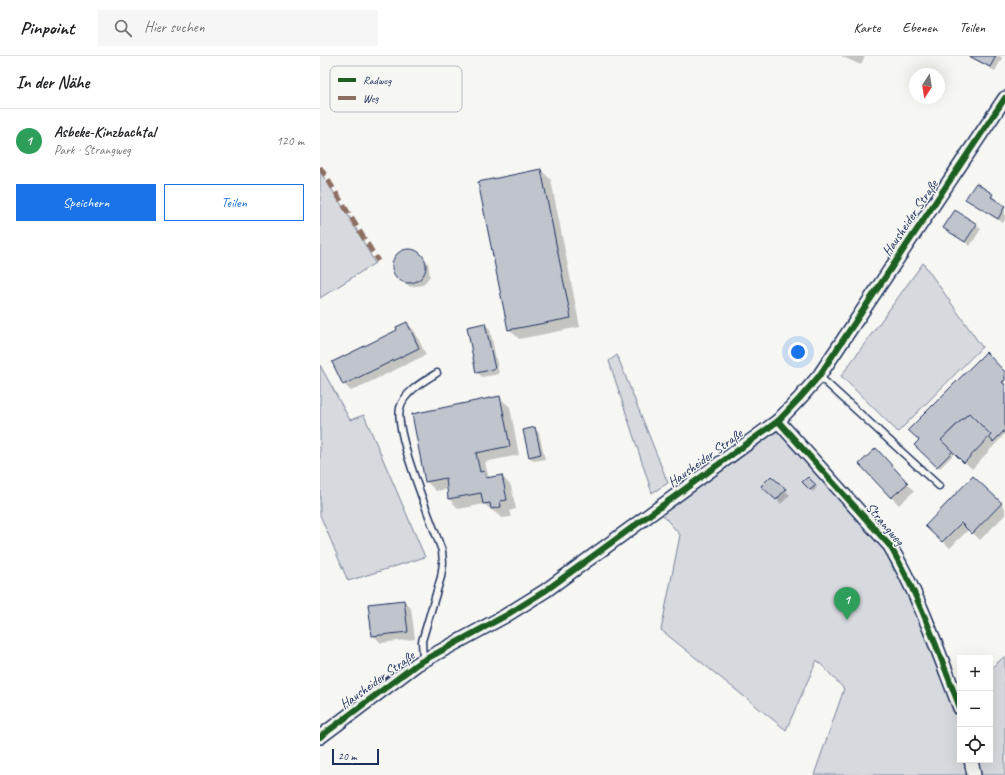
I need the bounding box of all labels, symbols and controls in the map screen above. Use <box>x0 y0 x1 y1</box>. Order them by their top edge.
search box <box>98 10 378 46</box>
text: Pinpoint <box>20 16 74 40</box>
icon: search <box>112 17 134 39</box>
text: Hier suchen <box>144 18 204 37</box>
text: Karte <box>853 19 880 36</box>
text: Ebenen <box>902 19 937 36</box>
text: Teilen <box>959 19 985 36</box>
legend <box>330 66 462 112</box>
north arrow <box>909 68 945 104</box>
text: In der Nähe <box>16 72 89 93</box>
text: Radweg <box>363 73 392 87</box>
text: Weg <box>363 91 380 105</box>
text: Asbeke-Kinzbachtal <box>54 123 155 142</box>
text: 1 <box>26 133 32 149</box>
text: 120 m <box>276 133 304 149</box>
text: Park · Strangweg <box>54 142 131 158</box>
street label: Hausheider Straße <box>878 175 943 259</box>
button: Speichern <box>16 184 156 221</box>
button: Teilen <box>164 184 304 221</box>
your location <box>788 342 808 362</box>
street label: Hausheider Straße <box>664 424 747 491</box>
street label: Strangweg <box>862 499 909 550</box>
pin: 1 <box>834 587 860 620</box>
street label: Hausheider Straße <box>336 646 419 713</box>
map controls <box>957 655 993 763</box>
button: + <box>957 655 993 691</box>
button: − <box>957 691 993 727</box>
button: locate <box>957 727 993 763</box>
scale bar <box>332 747 379 766</box>
text: 20 m <box>338 749 357 763</box>

